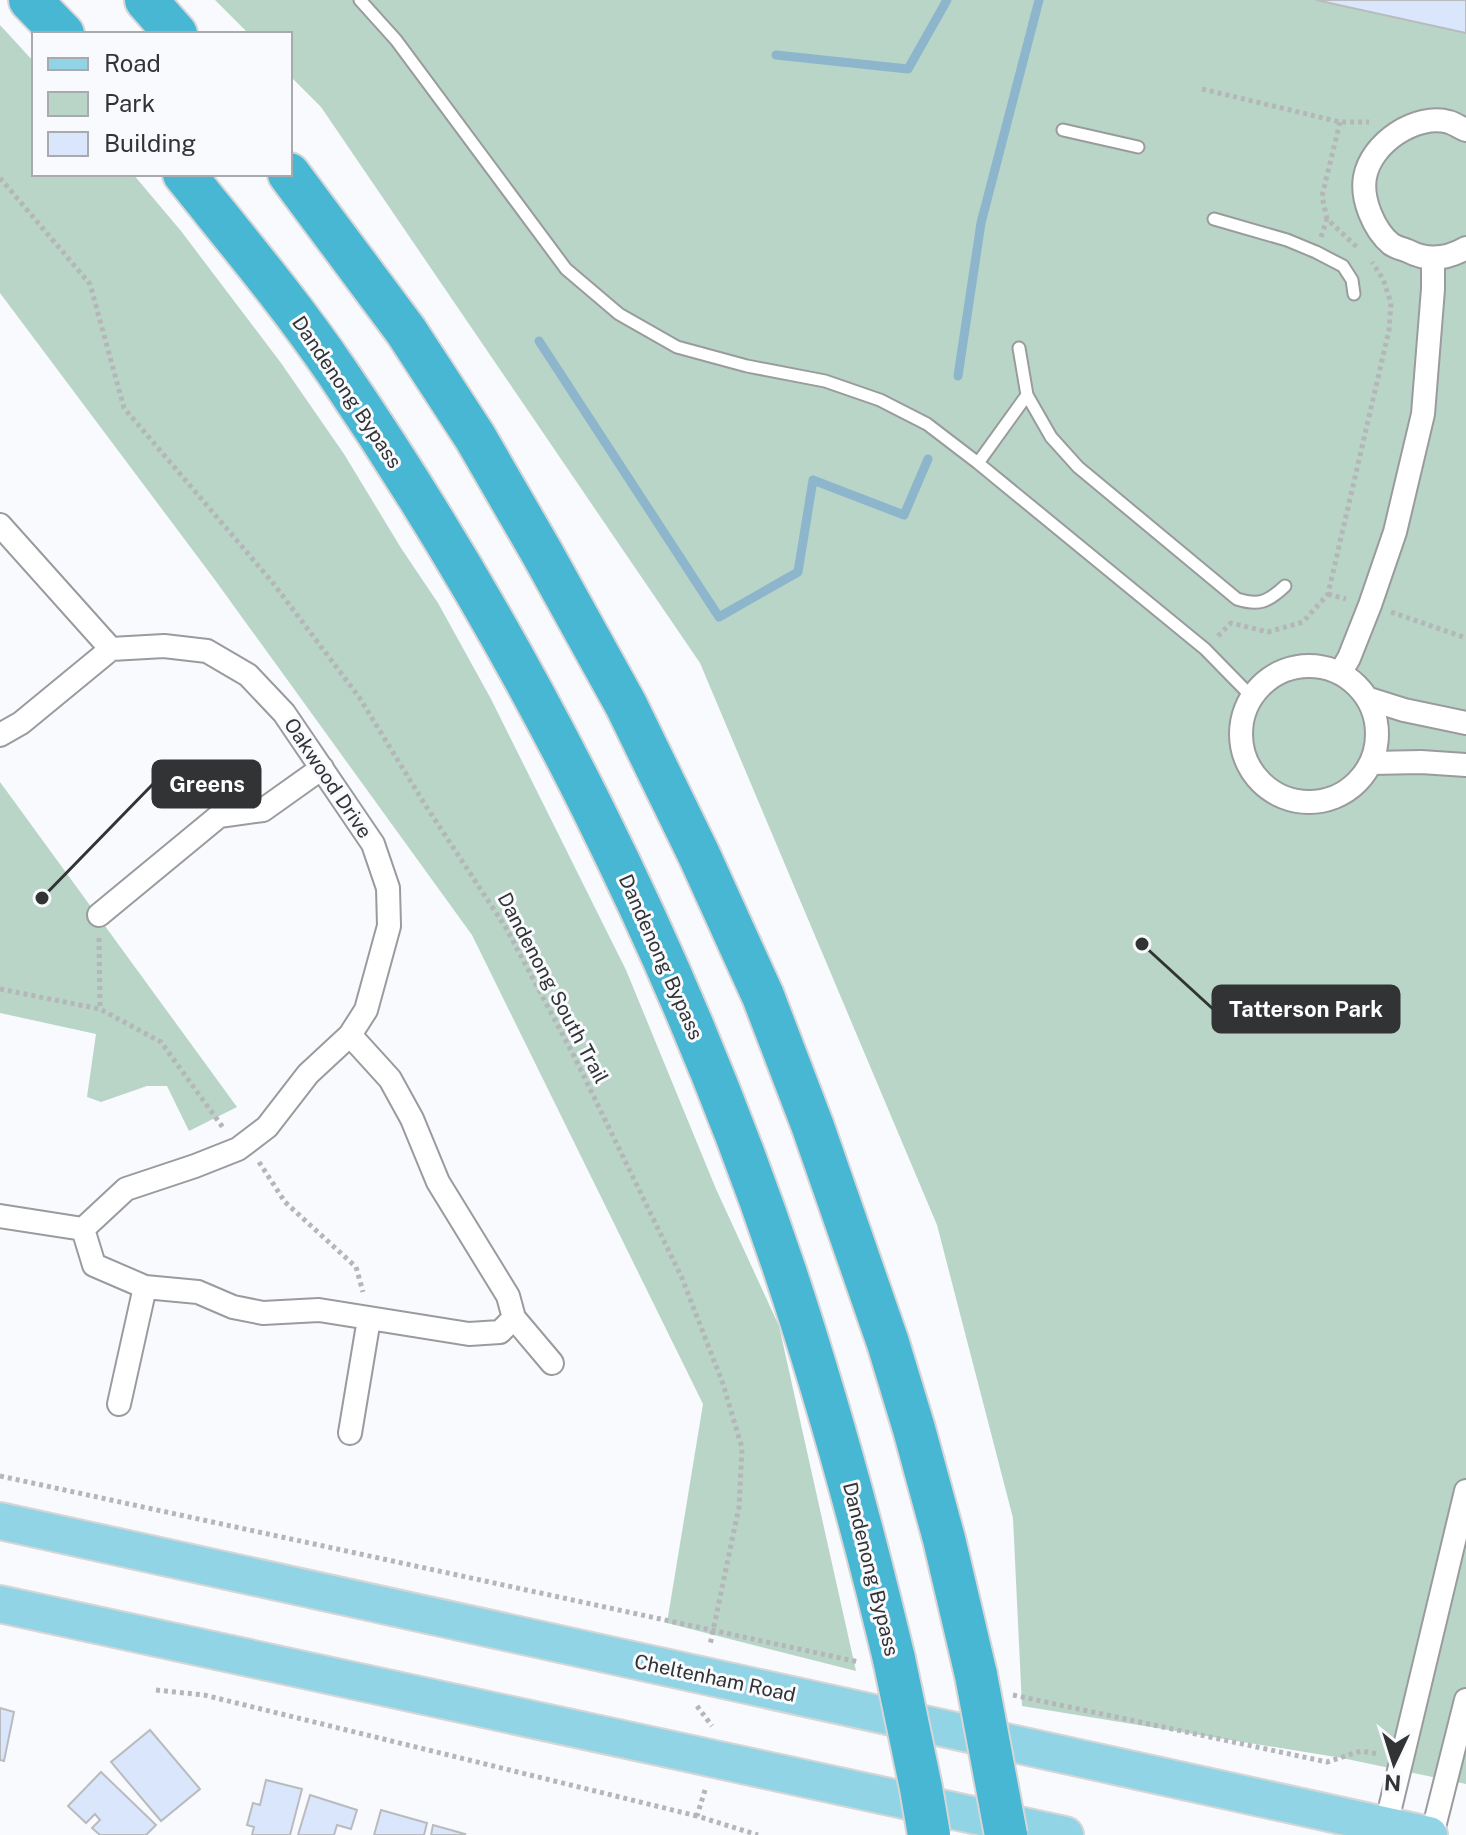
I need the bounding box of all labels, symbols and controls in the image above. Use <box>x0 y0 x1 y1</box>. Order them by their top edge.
legend <box>32 32 292 176</box>
text: Road <box>104 49 161 77</box>
text: Park <box>104 89 155 117</box>
text: Building <box>104 129 196 157</box>
street label: Dandenong Bypass <box>287 311 407 473</box>
street label: Oakwood Drive <box>279 713 377 843</box>
callout: Greens <box>153 761 260 807</box>
text: Greens <box>169 771 245 797</box>
street label: Dandenong Bypass <box>614 871 708 1043</box>
street label: Dandenong South Trail <box>492 888 614 1088</box>
callout: Tatterson Park <box>1213 986 1399 1032</box>
text: Tatterson Park <box>1229 996 1383 1022</box>
street label: Dandenong Bypass <box>838 1480 904 1658</box>
street label: Cheltenham Road <box>632 1649 798 1707</box>
north arrow <box>1354 1723 1434 1803</box>
text: N <box>1383 1769 1402 1797</box>

